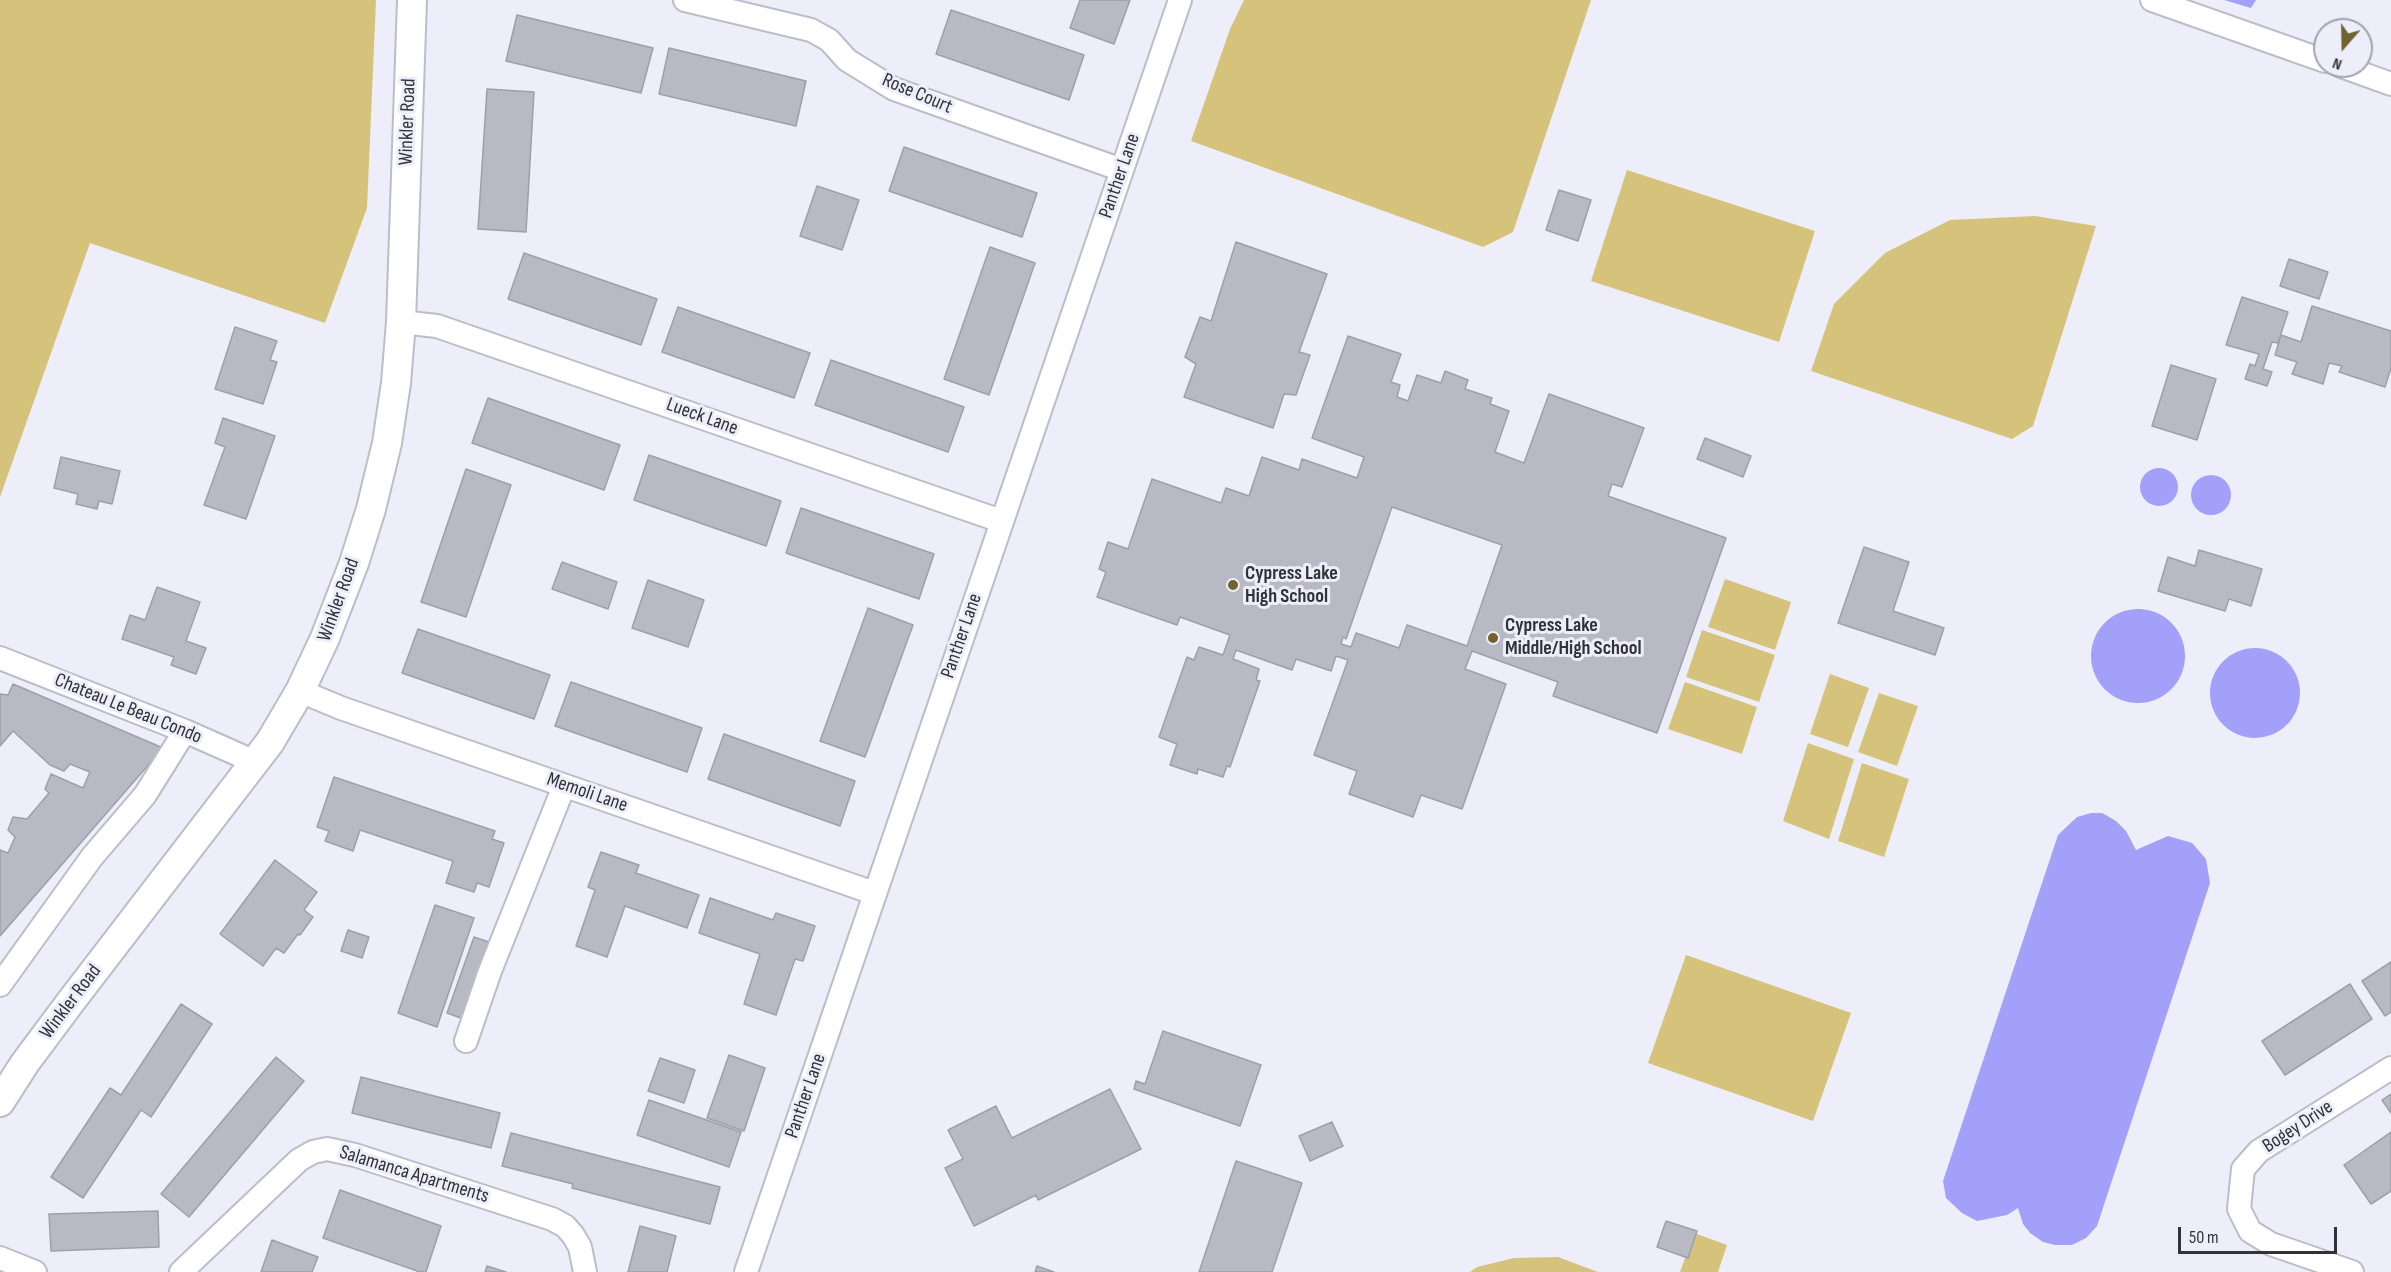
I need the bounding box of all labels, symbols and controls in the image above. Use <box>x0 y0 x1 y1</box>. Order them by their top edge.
north arrow <box>2313 18 2373 78</box>
text: N <box>2330 53 2345 74</box>
street label: Rose Court <box>878 69 956 119</box>
street label: Winkler Road <box>394 78 422 166</box>
street label: Panther Lane <box>1094 131 1146 221</box>
street label: Lueck Lane <box>663 393 741 441</box>
street label: Winkler Road <box>313 555 365 645</box>
place label: Cypress Lake High School <box>1245 562 1338 609</box>
marker: Cypress Lake High School <box>1226 578 1240 592</box>
street label: Panther Lane <box>936 591 988 681</box>
place label: Cypress Lake Middle/High School <box>1505 614 1641 661</box>
marker: Cypress Lake Middle/High School <box>1486 631 1500 645</box>
street label: Chateau Le Beau Condo <box>51 669 205 749</box>
street label: Memoli Lane <box>543 768 631 818</box>
street label: Winkler Road <box>35 960 107 1044</box>
street label: Panther Lane <box>780 1051 832 1141</box>
street label: Bogey Drive <box>2258 1095 2338 1159</box>
street label: Salamanca Apartments <box>336 1141 492 1209</box>
scale bar <box>2181 1215 2340 1253</box>
text: 50 m <box>2189 1227 2219 1248</box>

